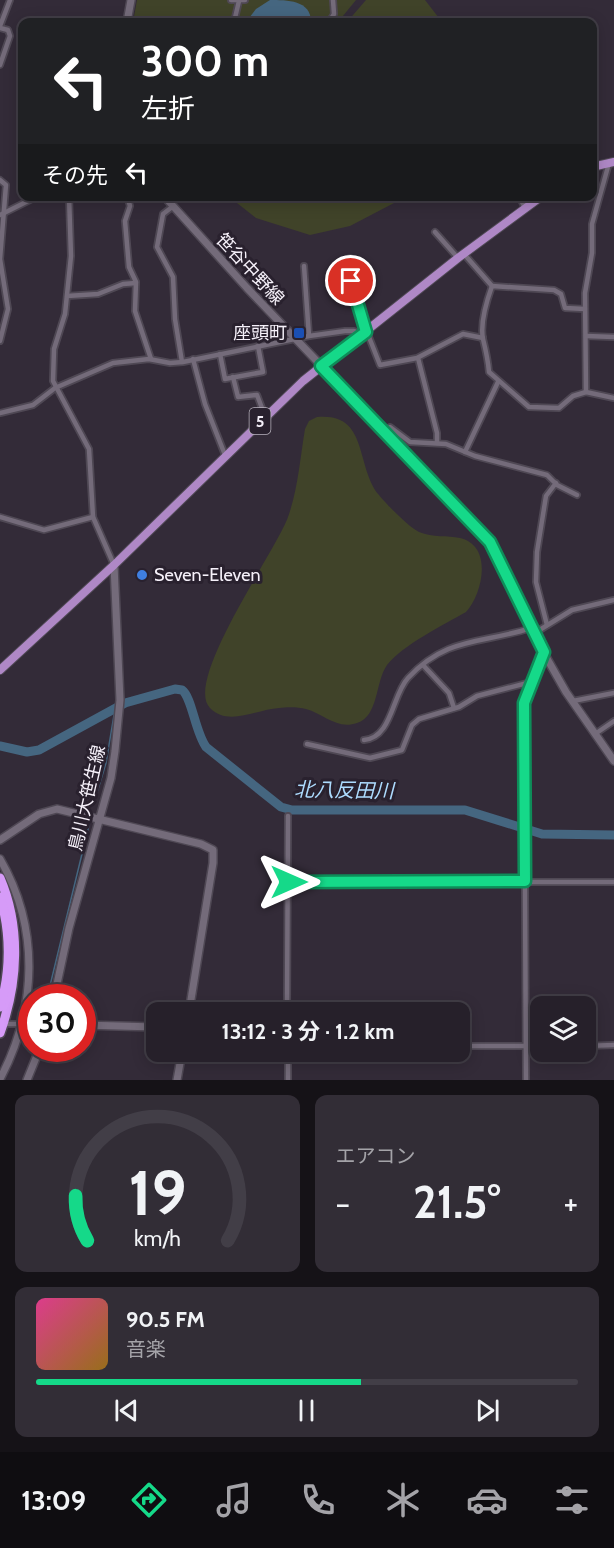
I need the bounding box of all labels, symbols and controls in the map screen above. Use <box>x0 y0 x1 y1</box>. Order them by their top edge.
text: 300 m <box>141 35 269 87</box>
icon: left <box>42 42 120 120</box>
text: 左折 <box>141 92 195 125</box>
icon: left <box>120 156 153 189</box>
text: その先 <box>42 162 108 189</box>
street label: 笹谷中野線 <box>211 229 289 309</box>
pin <box>325 255 376 306</box>
icon: arrive <box>334 264 367 297</box>
place label: 座頭町 <box>233 322 287 344</box>
marker: 座頭町 <box>292 326 306 340</box>
road number: 5 <box>250 408 270 434</box>
place label: Seven-Eleven <box>154 564 261 586</box>
marker: Seven-Eleven <box>135 568 149 582</box>
street label: 鳥川大笹生線 <box>64 743 110 853</box>
water label: 北八反田川 <box>294 777 396 803</box>
position arrow <box>257 850 321 914</box>
speed limit sign: 30 <box>18 984 96 1062</box>
map controls <box>530 996 596 1062</box>
button: layers <box>530 996 596 1062</box>
text: 13:12 · 3 分 · 1.2 km <box>222 1018 394 1045</box>
text: エアコン <box>336 1144 416 1168</box>
text: 19 <box>128 1155 186 1231</box>
text: 21.5° <box>413 1175 501 1229</box>
text: − <box>336 1183 350 1223</box>
text: + <box>563 1183 578 1223</box>
text: km/h <box>134 1225 181 1251</box>
text: 90.5 FM <box>126 1306 205 1333</box>
text: 音楽 <box>126 1337 166 1361</box>
icon: previous <box>110 1394 143 1427</box>
icon: pause <box>290 1394 323 1427</box>
icon: next <box>471 1394 504 1427</box>
icon: directions <box>128 1479 170 1521</box>
icon: music <box>213 1479 255 1521</box>
icon: phone <box>297 1479 339 1521</box>
icon: climate <box>382 1479 424 1521</box>
icon: car <box>466 1479 508 1521</box>
icon: filters <box>551 1479 593 1521</box>
text: 13:09 <box>21 1484 86 1517</box>

